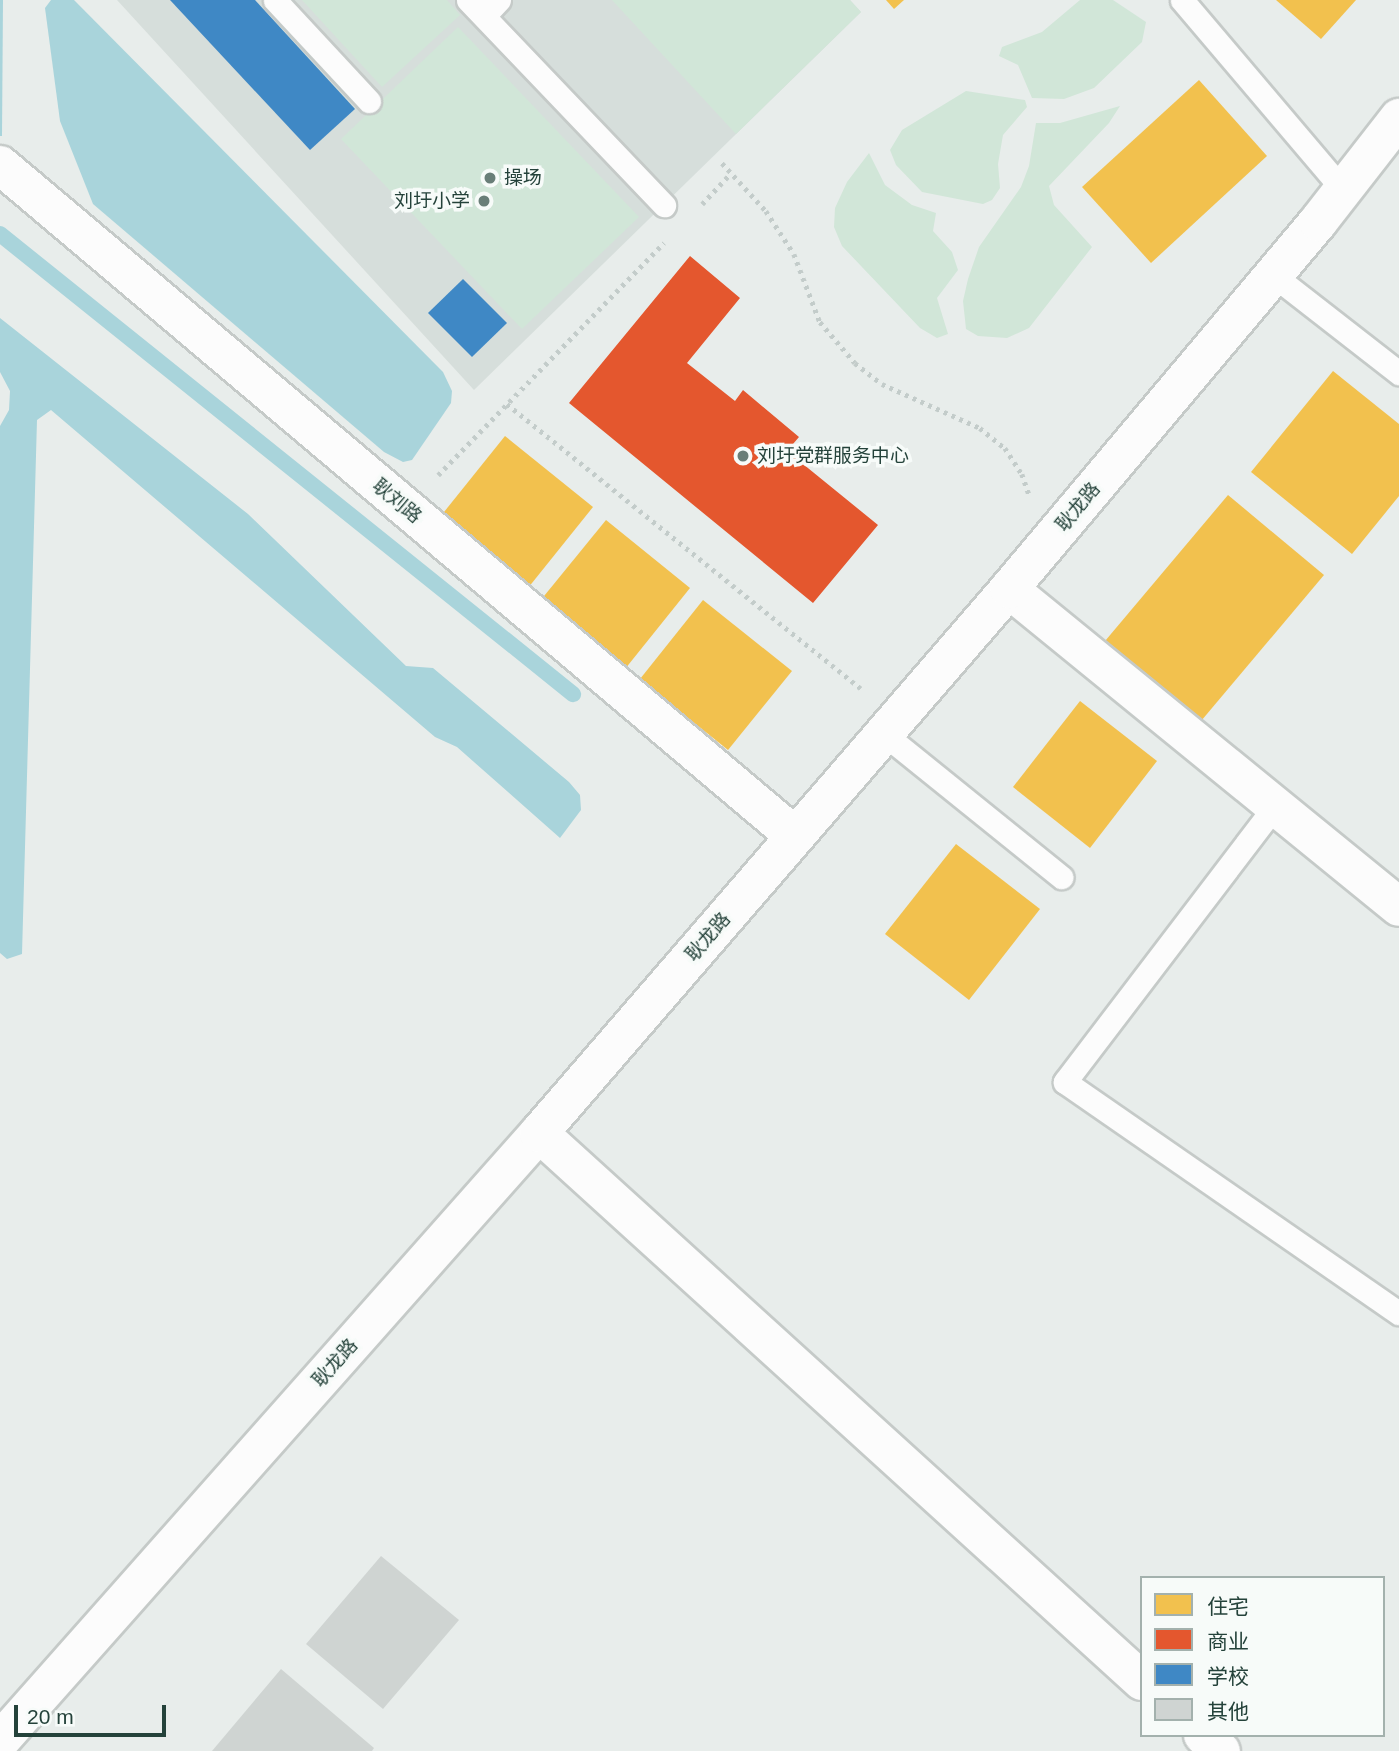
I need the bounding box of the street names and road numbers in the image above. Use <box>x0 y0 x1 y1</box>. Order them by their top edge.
street label: 耿刘路 <box>368 474 426 528</box>
street label: 耿龙路 <box>1051 478 1105 536</box>
street label: 耿龙路 <box>681 908 735 966</box>
street label: 耿龙路 <box>307 1334 363 1392</box>

